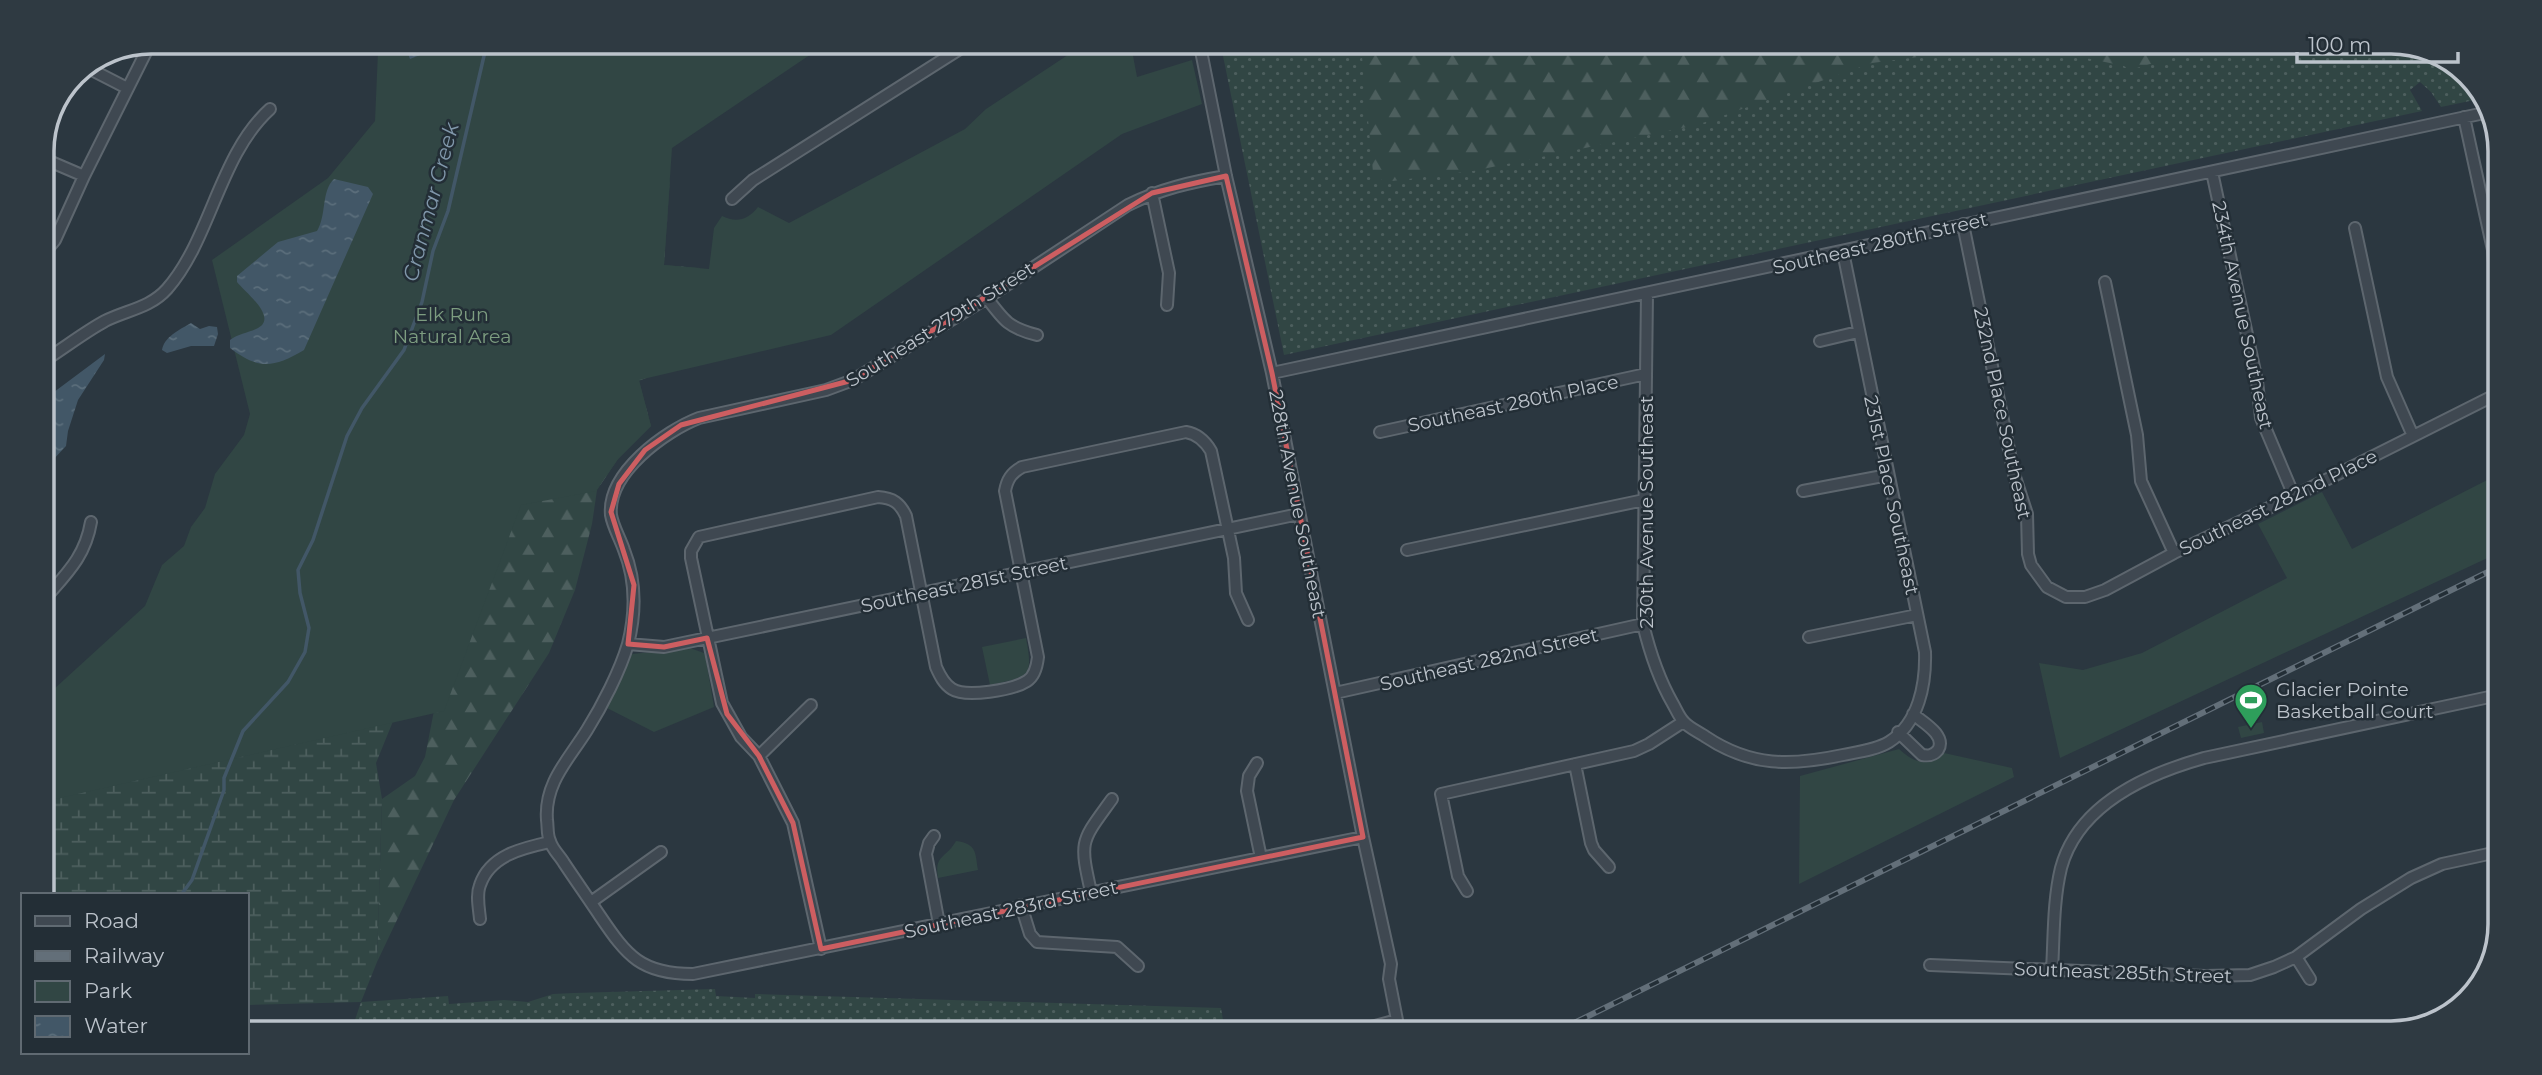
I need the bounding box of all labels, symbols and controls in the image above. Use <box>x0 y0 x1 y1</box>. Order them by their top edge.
scale bar <box>2297 21 2458 65</box>
text: 100 m <box>2308 32 2371 57</box>
water label: Cranmar Creek <box>397 118 464 284</box>
street label: 234th Avenue Southeast <box>2207 199 2278 432</box>
street label: Southeast 280th Street <box>1770 207 1990 279</box>
street label: Southeast 279th Street <box>842 257 1039 392</box>
park label: Elk Run Natural Area <box>393 303 511 348</box>
street label: 232nd Place Southeast <box>1969 305 2036 521</box>
street label: Southeast 280th Place <box>1406 370 1620 437</box>
street label: 228th Avenue Southeast <box>1264 388 1331 621</box>
street label: 231st Place Southeast <box>1859 393 1924 597</box>
street label: 230th Avenue Southeast <box>1635 395 1658 628</box>
street label: Southeast 282nd Place <box>2175 444 2381 560</box>
street label: Southeast 281st Street <box>859 551 1070 618</box>
street label: Southeast 282nd Street <box>1378 623 1601 696</box>
place label: Glacier Pointe Basketball Court <box>2276 678 2434 723</box>
sports icon: Glacier Pointe Basketball Court <box>2232 681 2270 730</box>
street label: Southeast 283rd Street <box>902 876 1120 943</box>
legend <box>21 893 248 1054</box>
text: Road <box>84 908 139 933</box>
text: Railway <box>84 943 165 968</box>
street label: Southeast 285th Street <box>2014 957 2233 988</box>
text: Park <box>84 978 132 1003</box>
text: Water <box>84 1013 148 1038</box>

